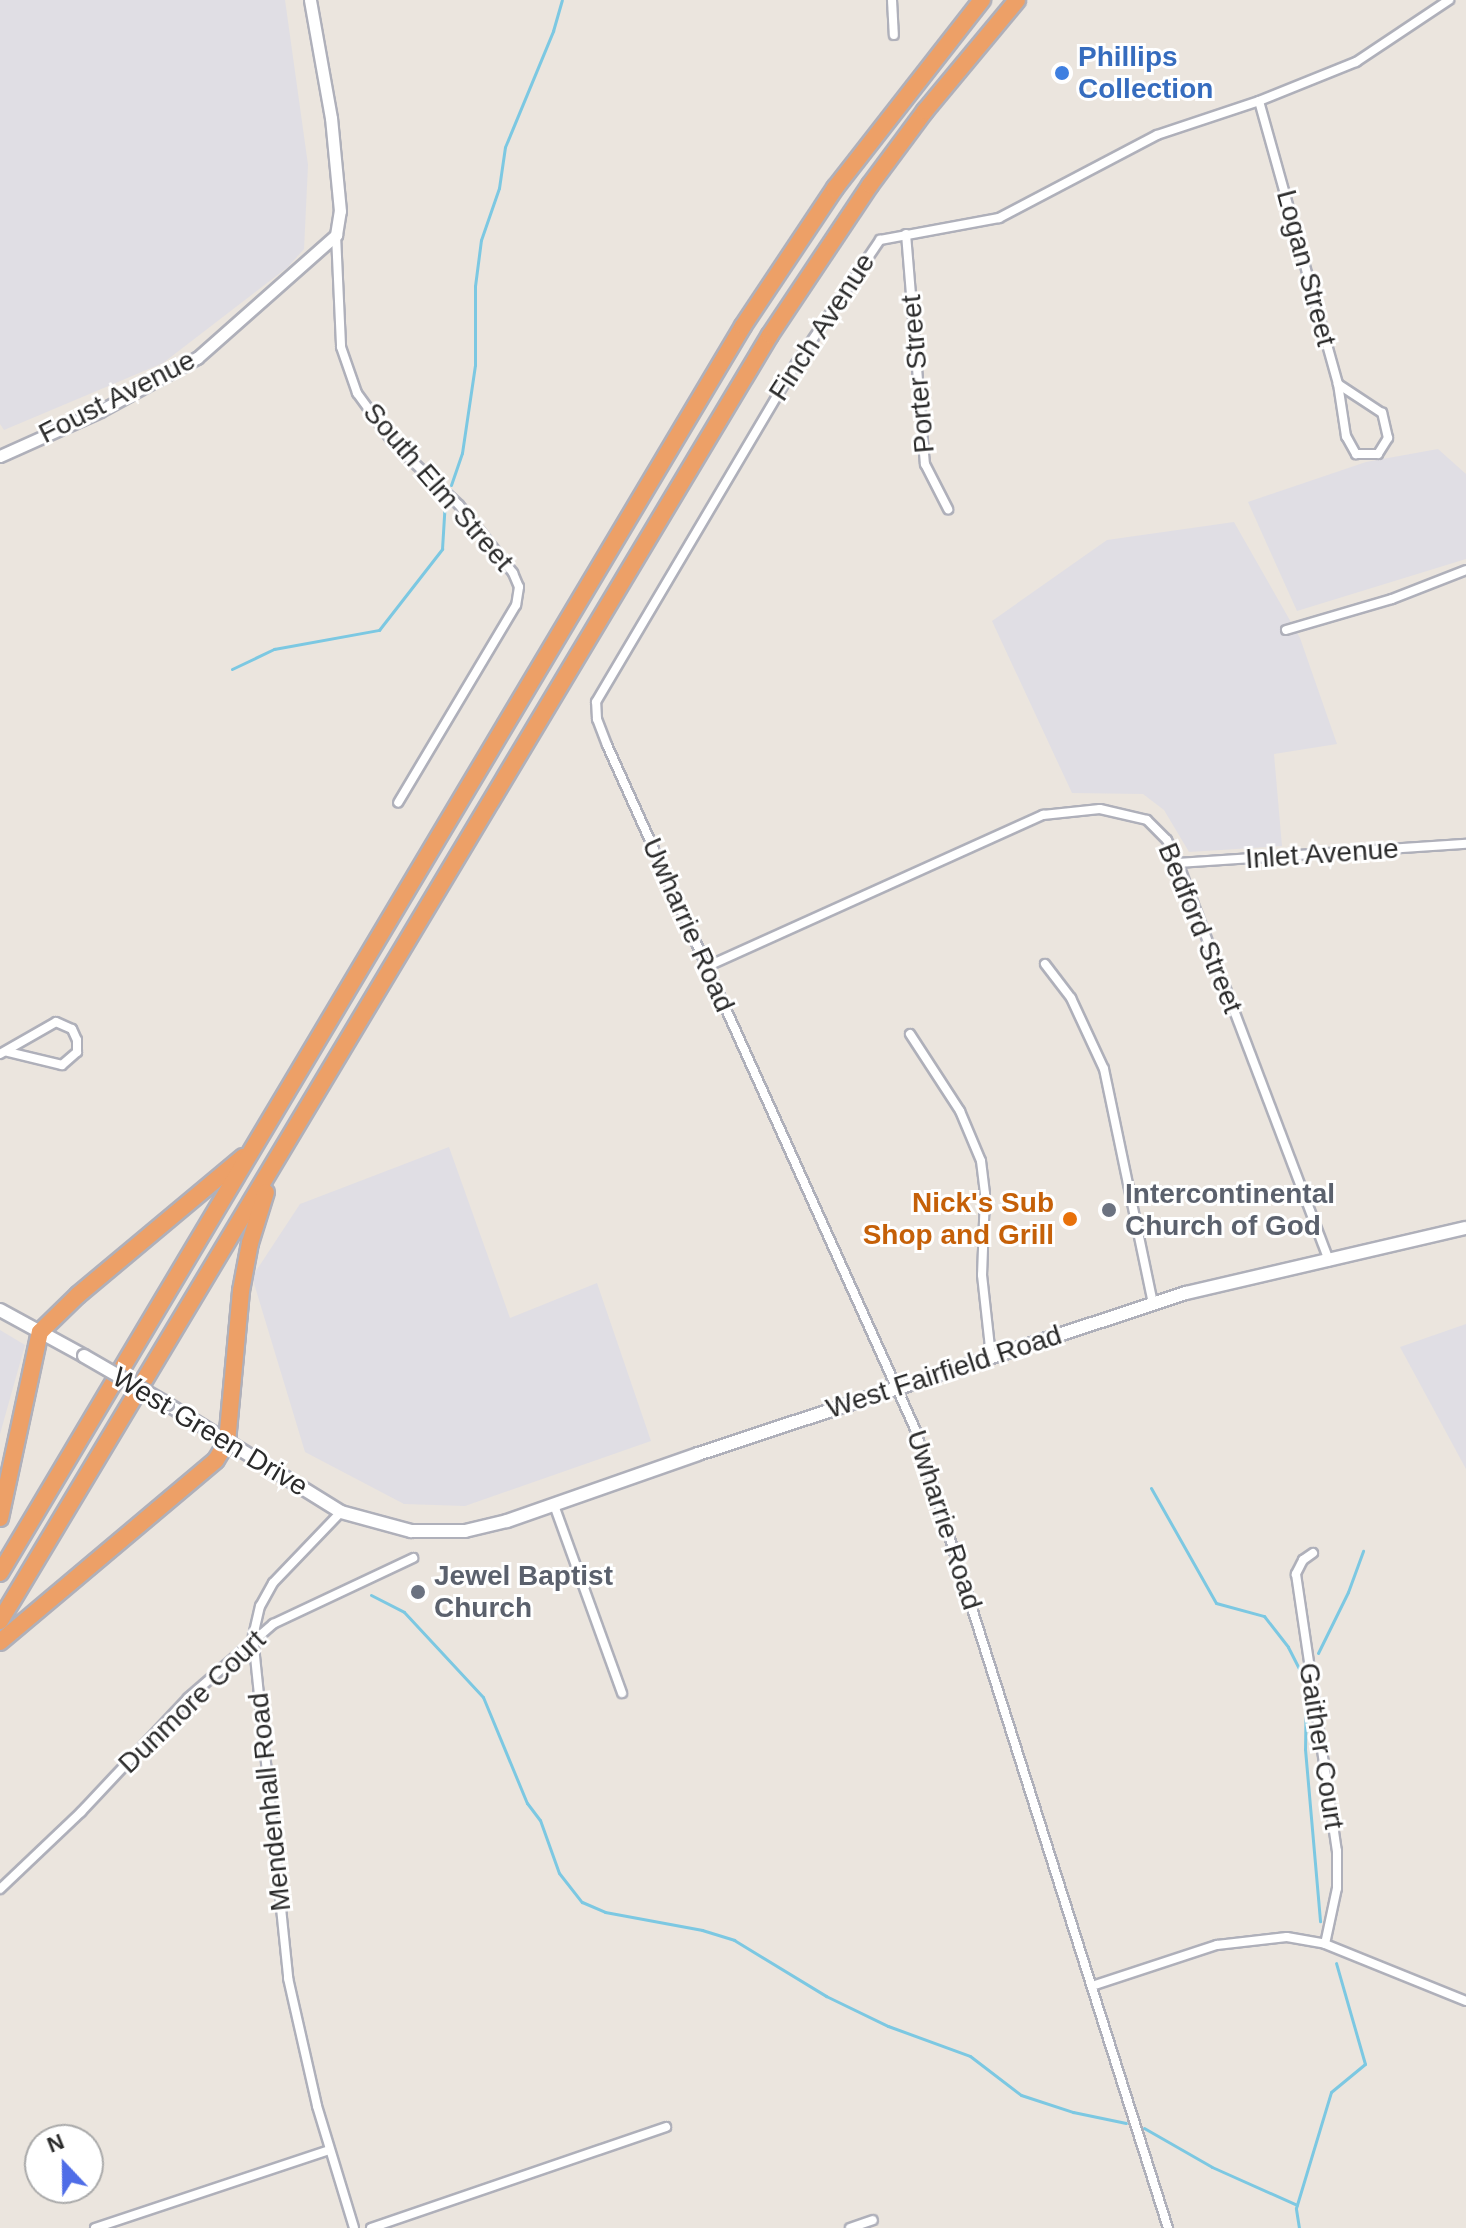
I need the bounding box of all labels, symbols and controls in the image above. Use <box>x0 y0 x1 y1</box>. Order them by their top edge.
place label: Phillips Collection <box>1078 40 1213 106</box>
marker: Phillips Collection <box>1053 64 1071 82</box>
street label: Logan Street <box>1269 186 1343 350</box>
street label: Finch Avenue <box>761 246 883 408</box>
street label: Porter Street <box>894 293 942 455</box>
street label: Foust Avenue <box>33 343 201 451</box>
street label: South Elm Street <box>356 396 520 578</box>
street label: Inlet Avenue <box>1243 832 1401 876</box>
street label: Uwharrie Road <box>635 833 741 1017</box>
street label: Bedford Street <box>1151 838 1249 1018</box>
place label: Intercontinental Church of God <box>1125 1177 1335 1243</box>
place label: Nick's Sub Shop and Grill <box>863 1186 1054 1252</box>
marker: Intercontinental Church of God <box>1100 1201 1118 1219</box>
marker: Nick's Sub Shop and Grill <box>1061 1210 1079 1228</box>
street label: West Fairfield Road <box>822 1318 1066 1426</box>
street label: West Green Drive <box>106 1360 314 1504</box>
street label: Uwharrie Road <box>899 1426 989 1614</box>
place label: Jewel Baptist Church <box>434 1559 613 1625</box>
marker: Jewel Baptist Church <box>409 1583 427 1601</box>
street label: Dunmore Court <box>111 1623 273 1781</box>
street label: Gaither Court <box>1291 1660 1351 1832</box>
street label: Mendenhall Road <box>242 1691 298 1913</box>
north arrow <box>24 2124 104 2204</box>
text: N <box>44 2129 68 2158</box>

